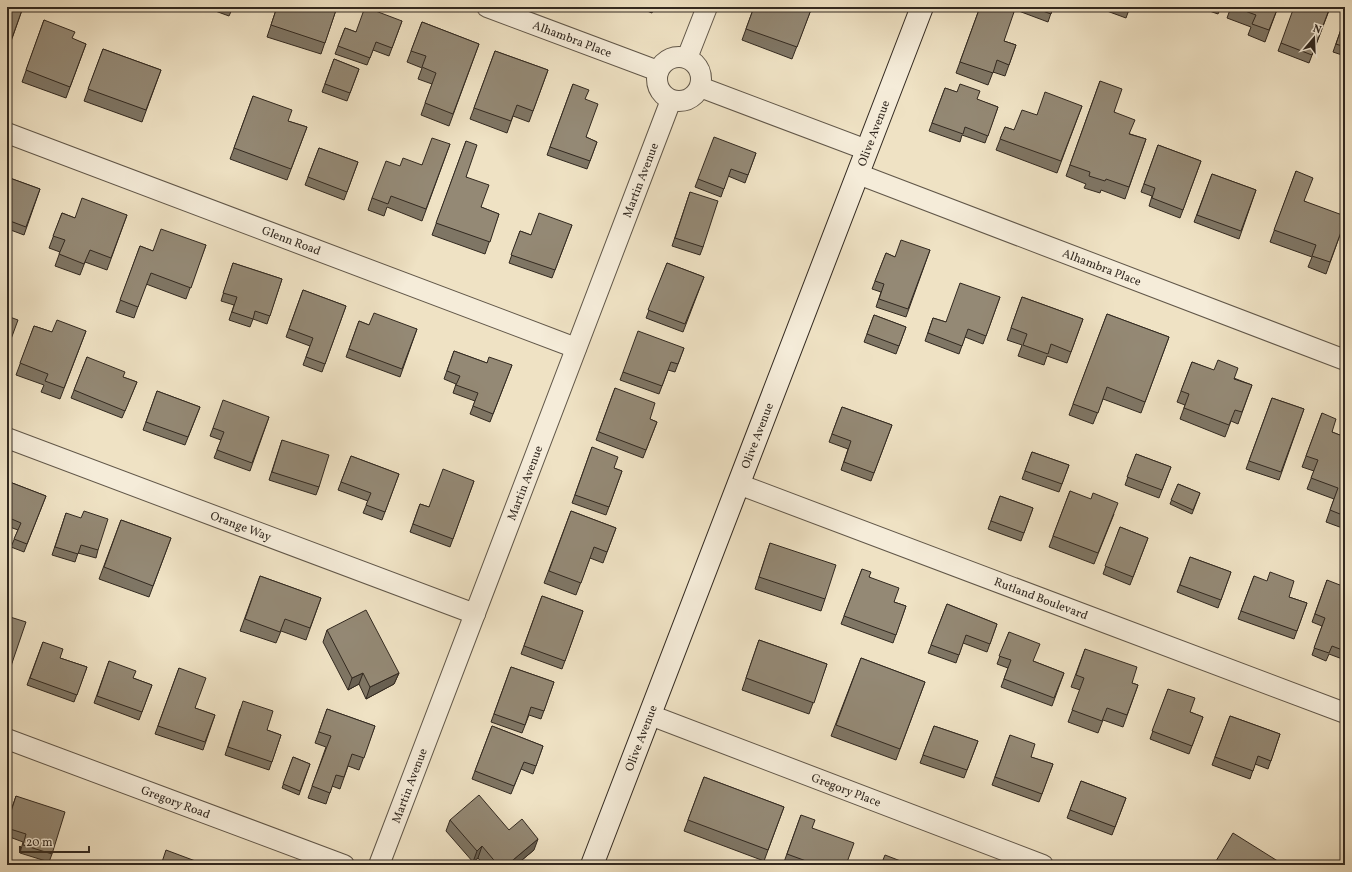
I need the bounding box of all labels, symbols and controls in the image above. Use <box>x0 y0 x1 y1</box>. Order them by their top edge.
street label: Alhambra Place <box>530 18 614 62</box>
north arrow <box>1294 18 1334 58</box>
text: N <box>1311 22 1323 38</box>
street label: Olive Avenue <box>854 98 894 169</box>
street label: Martin Avenue <box>620 141 663 220</box>
street label: Glenn Road <box>259 223 323 260</box>
street label: Alhambra Place <box>1060 246 1144 291</box>
street label: Olive Avenue <box>738 400 778 471</box>
street label: Martin Avenue <box>504 443 547 523</box>
street label: Orange Way <box>208 508 274 546</box>
street label: Rutland Boulevard <box>992 574 1090 624</box>
street label: Olive Avenue <box>622 703 662 774</box>
street label: Martin Avenue <box>389 746 432 826</box>
street label: Gregory Place <box>809 770 883 811</box>
street label: Gregory Road <box>138 783 212 823</box>
scale bar <box>20 828 89 854</box>
text: 20 m <box>26 835 53 851</box>

